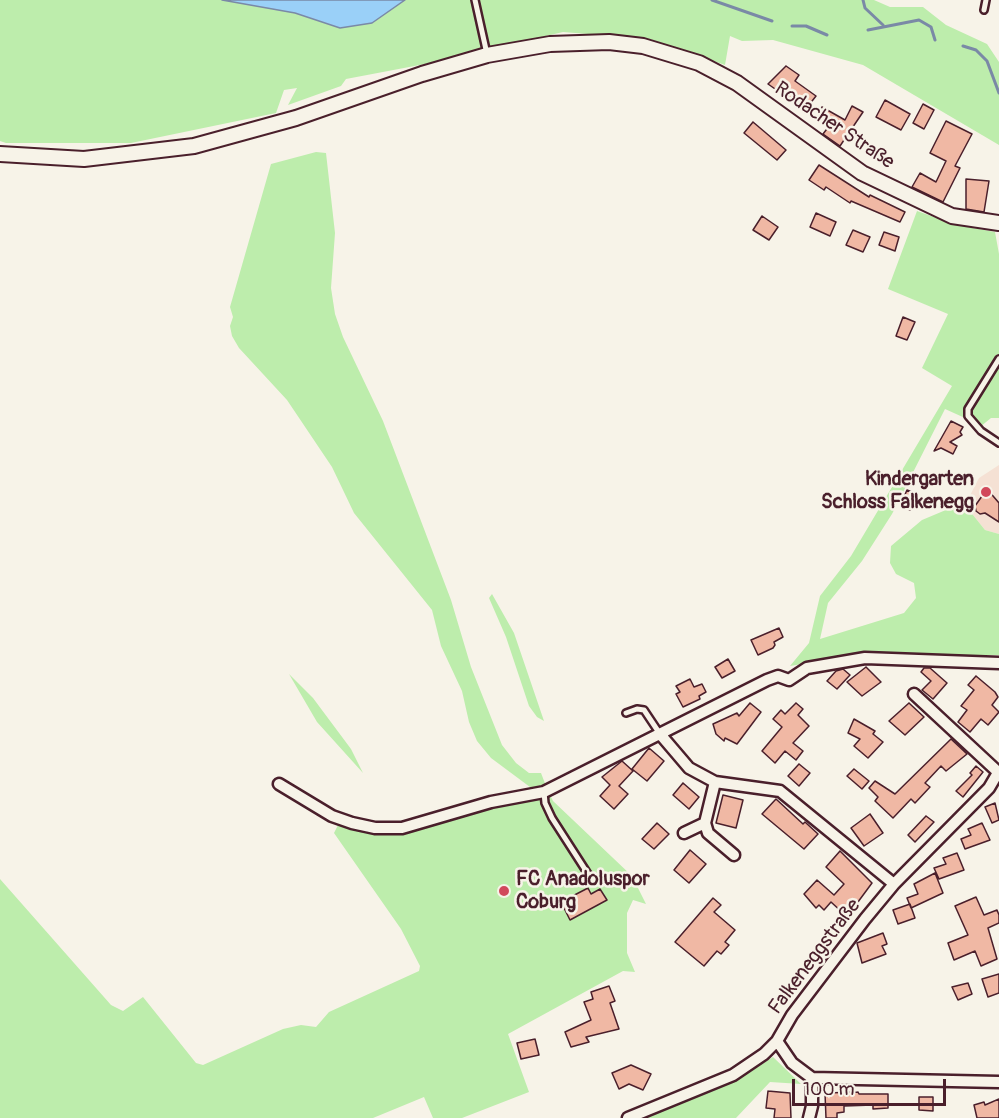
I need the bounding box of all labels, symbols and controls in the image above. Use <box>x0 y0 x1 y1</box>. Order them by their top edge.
street label: Rodacher Straße <box>770 77 898 175</box>
place label: Kindergarten Schloss Falkenegg <box>821 468 974 515</box>
marker: Kindergarten Schloss Falkenegg <box>979 485 993 499</box>
place label: FC Anadoluspor Coburg <box>516 868 650 915</box>
marker: FC Anadoluspor Coburg <box>497 884 511 898</box>
street label: Falkeneggstraße <box>764 895 866 1019</box>
scale bar <box>795 1067 950 1105</box>
text: 100 m <box>803 1078 855 1101</box>

